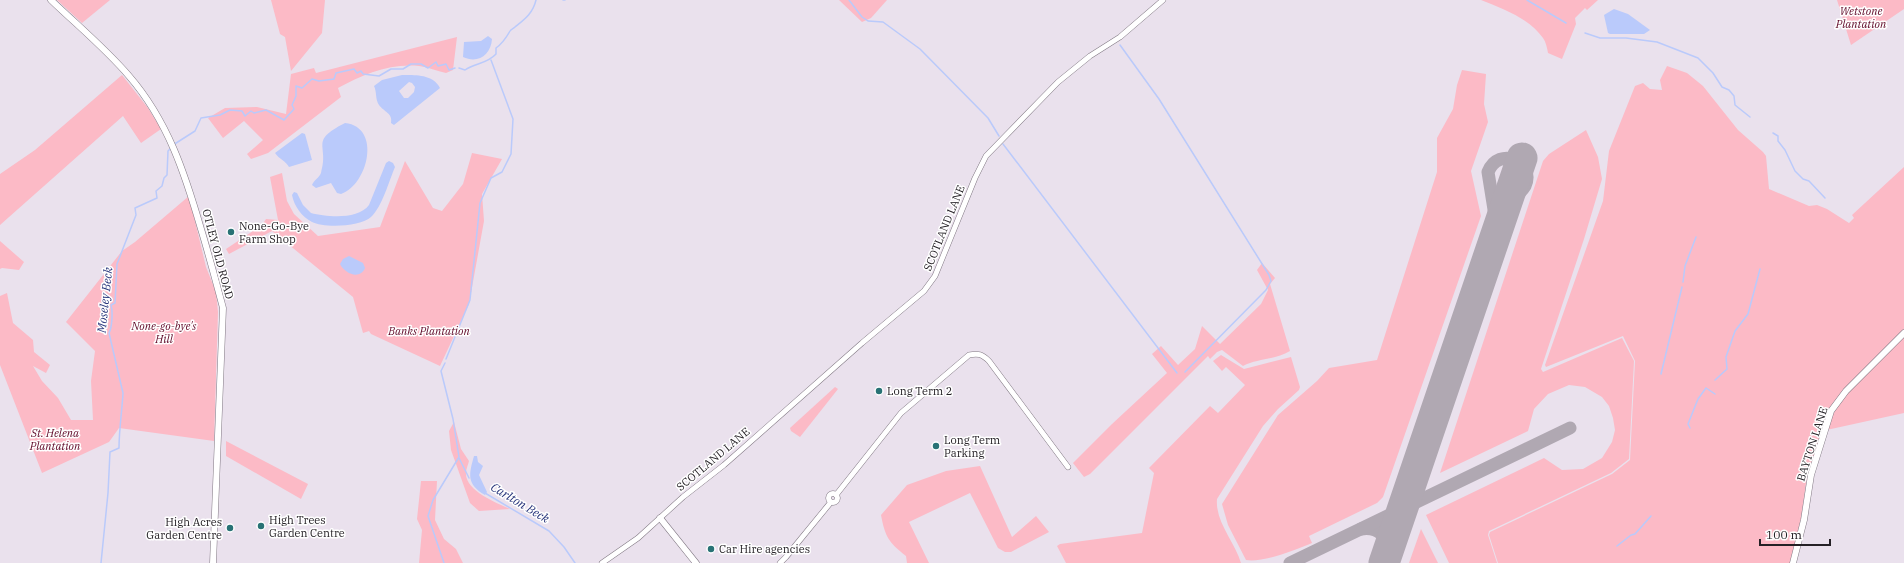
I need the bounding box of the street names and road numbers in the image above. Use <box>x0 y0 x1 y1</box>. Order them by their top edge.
street label: SCOTLAND LANE <box>920 183 968 273</box>
street label: OTLEY OLD ROAD <box>199 207 237 301</box>
street label: BAYTON LANE <box>1793 405 1831 483</box>
street label: SCOTLAND LANE <box>674 424 752 494</box>

